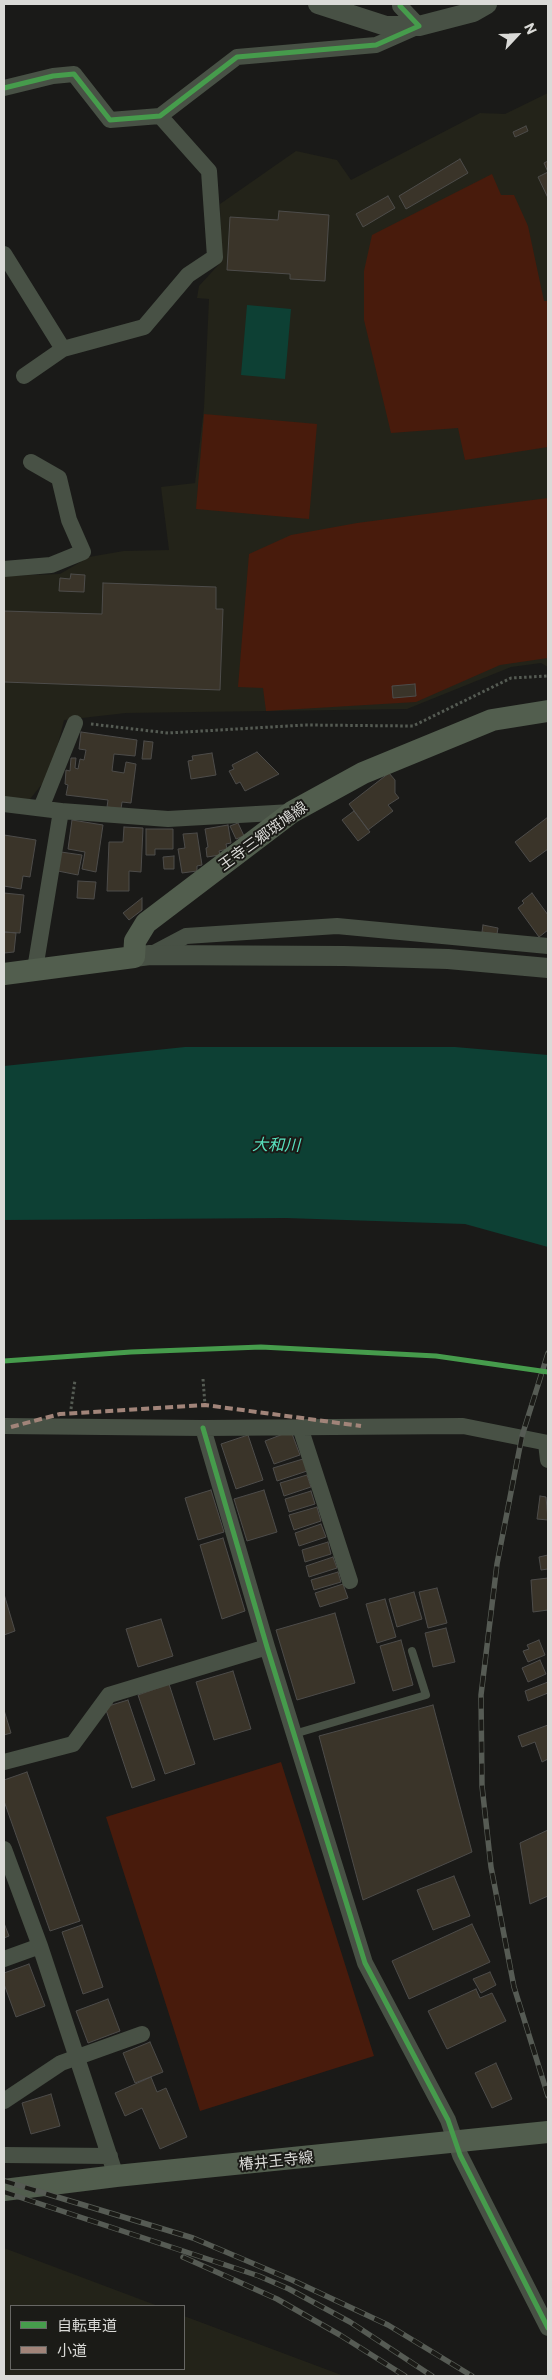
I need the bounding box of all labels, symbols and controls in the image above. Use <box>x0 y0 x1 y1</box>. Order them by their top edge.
north arrow <box>492 10 542 60</box>
text: N <box>521 20 541 37</box>
street label: 王寺三郷斑鳩線 <box>215 798 311 874</box>
water label: 大和川 <box>252 1135 300 1155</box>
street label: 椿井王寺線 <box>238 2148 314 2174</box>
legend <box>10 2305 185 2370</box>
text: 自転車道 <box>57 2316 117 2334</box>
text: 小道 <box>57 2341 87 2359</box>

